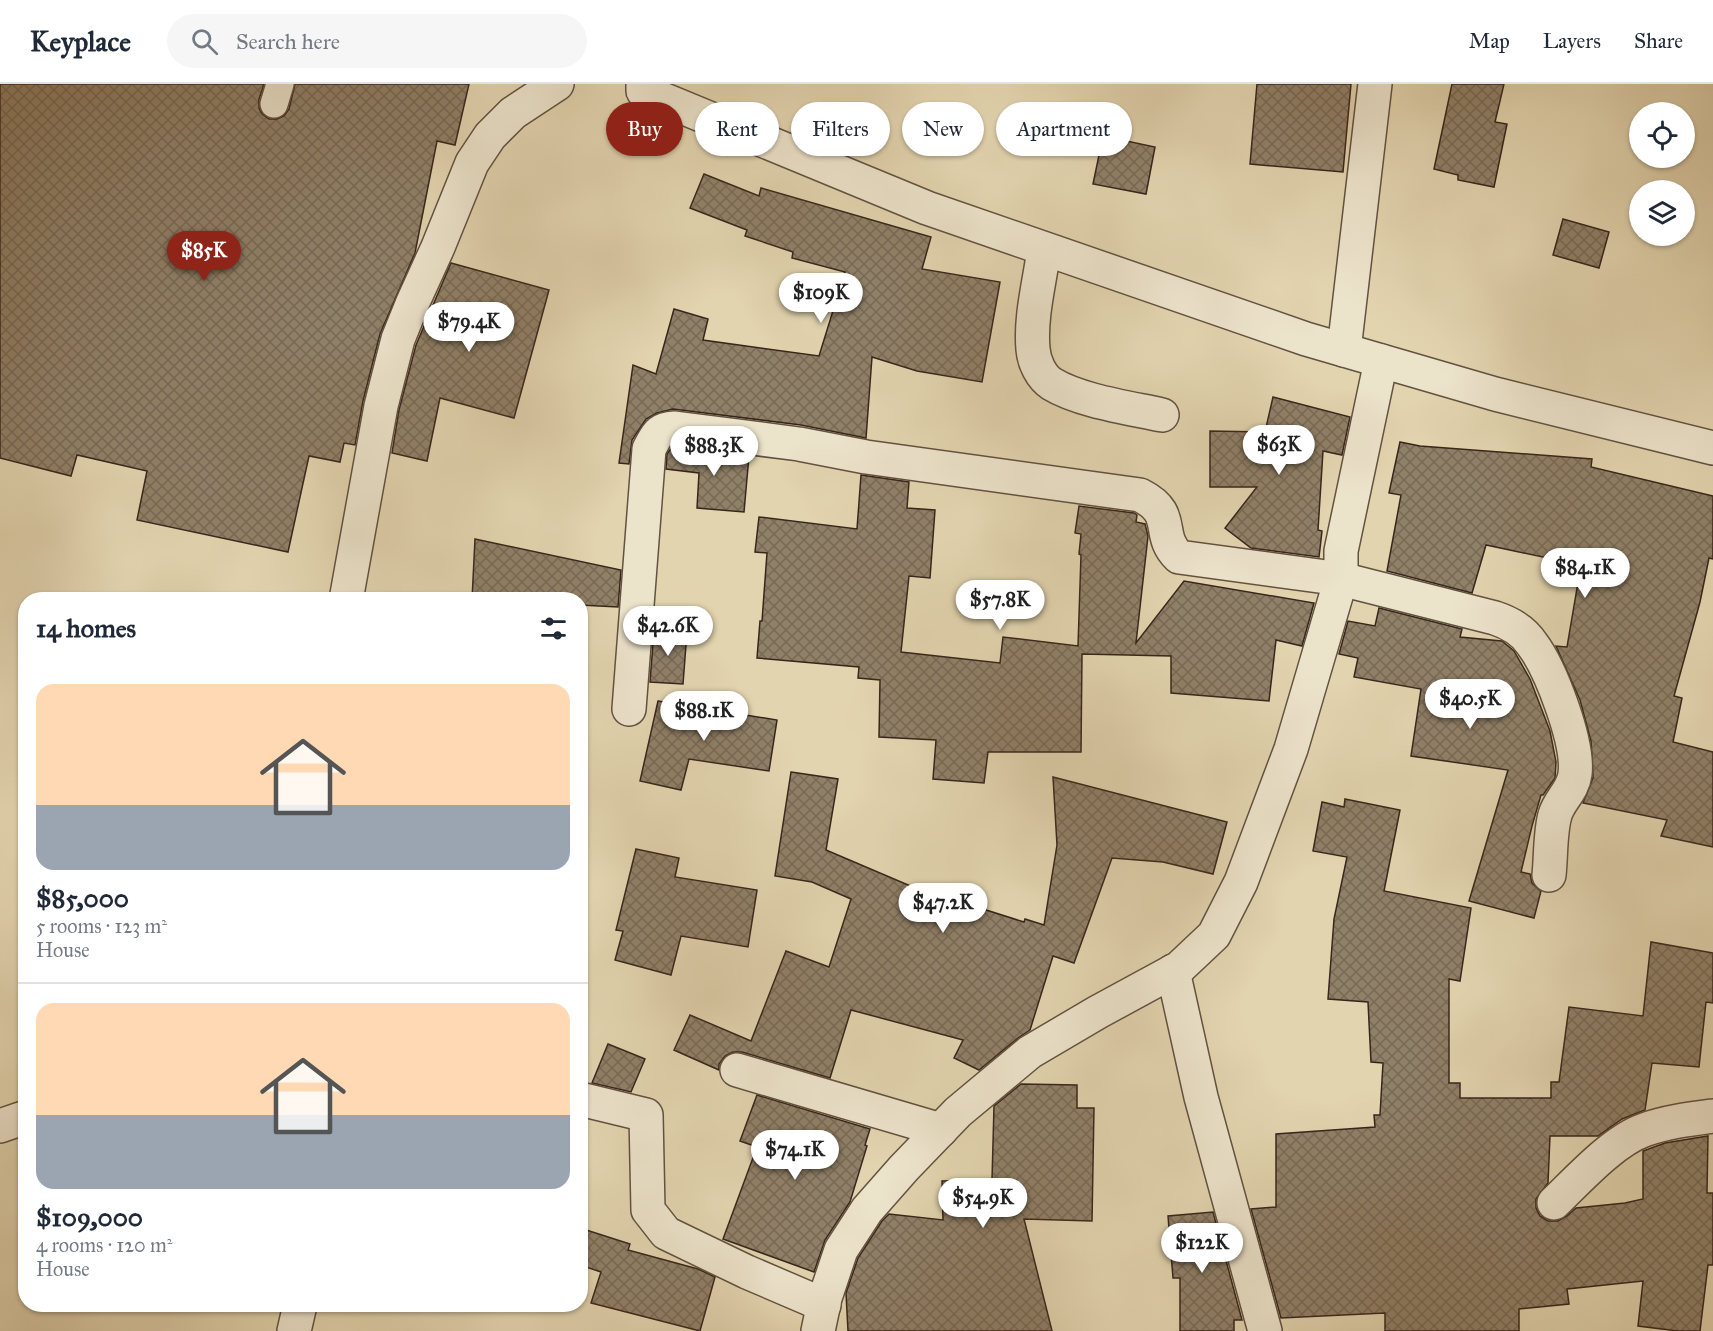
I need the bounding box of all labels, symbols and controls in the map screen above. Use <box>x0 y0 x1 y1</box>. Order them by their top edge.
search box <box>167 14 587 68</box>
text: Keyplace <box>30 24 131 59</box>
icon: search <box>188 25 221 58</box>
text: Search here <box>236 28 340 55</box>
text: Map <box>1469 28 1510 54</box>
text: Layers <box>1543 28 1601 54</box>
text: Share <box>1634 28 1683 54</box>
chip: Buy <box>606 102 683 156</box>
chip: Rent <box>695 102 779 156</box>
chip: Filters <box>791 102 890 156</box>
chip: New <box>902 102 984 156</box>
chip: Apartment <box>996 102 1132 156</box>
map controls <box>1629 102 1695 246</box>
button: locate <box>1629 102 1695 168</box>
button: layers <box>1629 180 1695 246</box>
pin: $85K <box>168 231 240 282</box>
text: $85K <box>181 238 227 262</box>
pin: $109K <box>779 273 863 324</box>
text: $109K <box>793 280 849 304</box>
pin: $79.4K <box>420 302 518 353</box>
text: $79.4K <box>437 309 501 333</box>
pin: $63K <box>1243 425 1315 476</box>
pin: $88.3K <box>665 426 763 477</box>
text: $63K <box>1257 432 1301 456</box>
text: $88.3K <box>684 433 744 457</box>
pin: $84.1K <box>1536 548 1634 599</box>
text: $84.1K <box>1555 555 1615 579</box>
pin: $57.8K <box>951 580 1049 631</box>
text: $57.8K <box>970 587 1030 611</box>
pin: $42.6K <box>619 606 717 657</box>
text: 14 homes <box>36 612 136 644</box>
icon: filters <box>537 612 570 645</box>
text: $42.6K <box>637 613 699 637</box>
pin: $40.5K <box>1421 679 1519 730</box>
text: $40.5K <box>1439 686 1501 710</box>
pin: $88.1K <box>655 691 753 742</box>
text: $88.1K <box>674 698 734 722</box>
icon: home <box>249 723 357 831</box>
text: $85,000 <box>36 882 129 914</box>
pin: $47.2K <box>894 883 992 934</box>
text: $47.2K <box>913 890 973 914</box>
text: 5 rooms · 123 m² <box>36 914 167 938</box>
text: House <box>36 938 90 962</box>
icon: home <box>249 1042 357 1150</box>
pin: $74.1K <box>746 1130 844 1181</box>
text: $74.1K <box>765 1137 825 1161</box>
pin: $54.9K <box>934 1178 1032 1229</box>
text: $54.9K <box>952 1185 1014 1209</box>
text: $109,000 <box>36 1201 143 1233</box>
pin: $122K <box>1160 1223 1244 1274</box>
text: $122K <box>1175 1230 1229 1254</box>
text: 4 rooms · 120 m² <box>36 1233 173 1257</box>
text: House <box>36 1257 90 1281</box>

